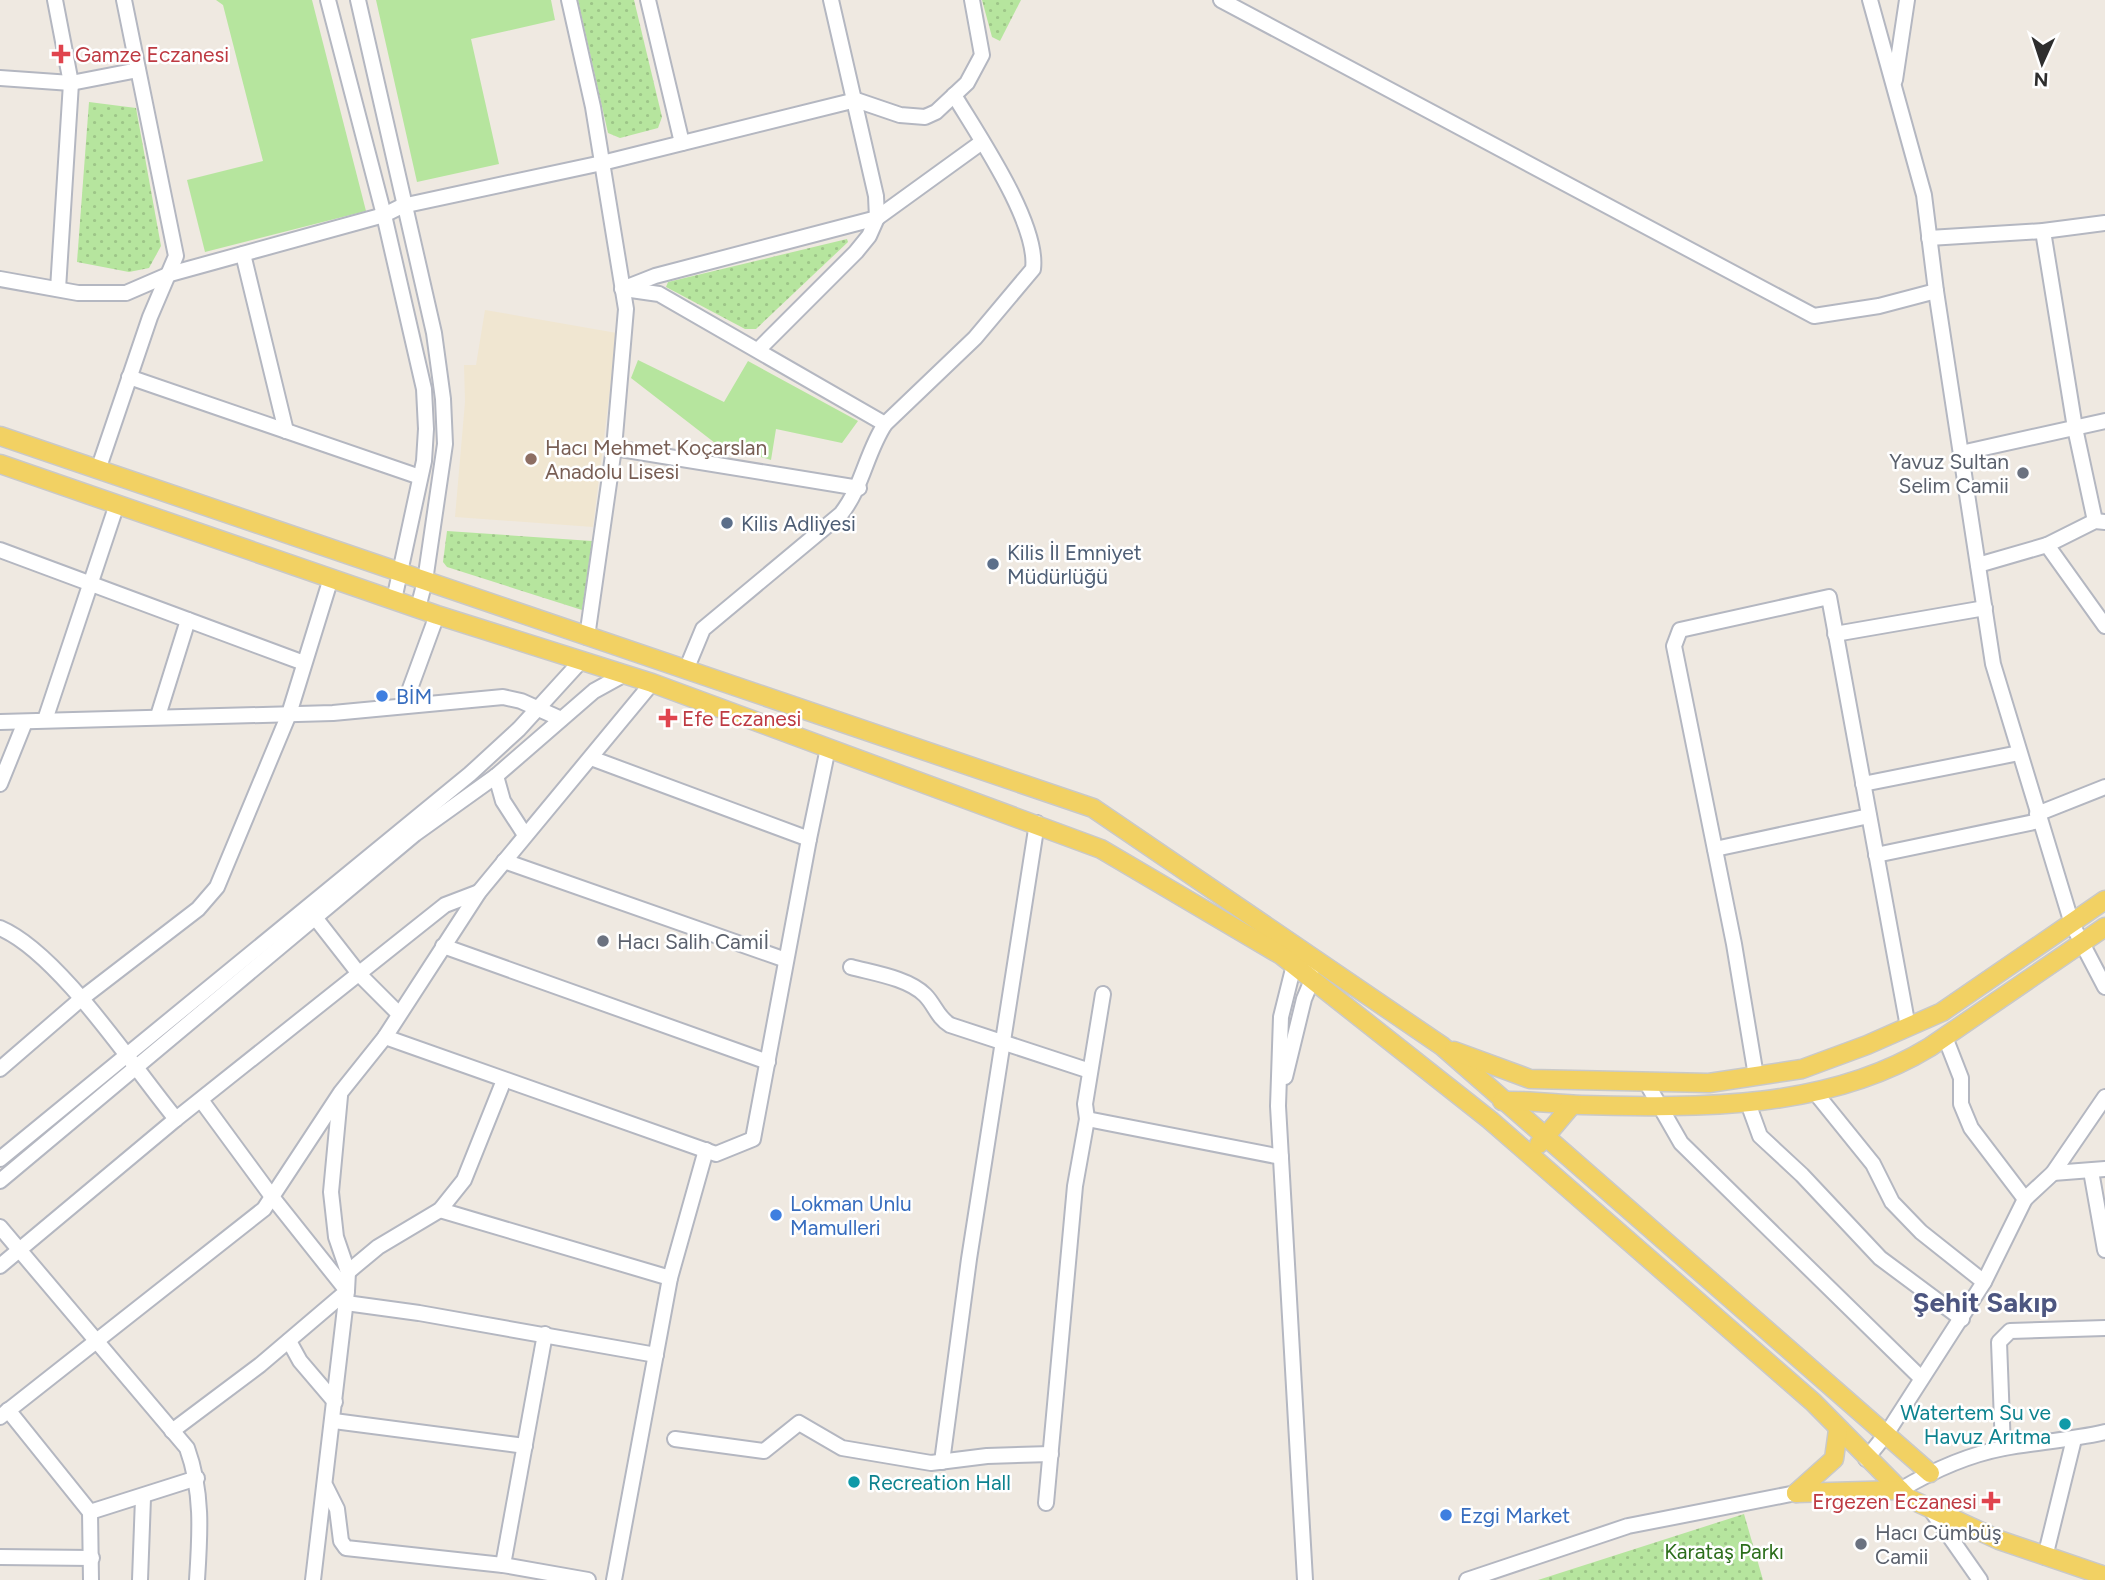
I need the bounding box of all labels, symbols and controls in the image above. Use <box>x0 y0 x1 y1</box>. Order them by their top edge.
north arrow <box>2007 28 2077 98</box>
place label: Gamze Eczanesi <box>75 42 229 67</box>
marker: Gamze Eczanesi <box>53 46 69 62</box>
text: N <box>2033 68 2049 91</box>
place label: Hacı Mehmet Koçarslan Anadolu Lisesi <box>545 435 767 484</box>
place label: Yavuz Sultan Selim Camii <box>1889 449 2009 498</box>
marker: Hacı Mehmet Koçarslan Anadolu Lisesi <box>523 451 539 467</box>
marker: Yavuz Sultan Selim Camii <box>2015 465 2031 481</box>
place label: Kilis Adliyesi <box>741 511 856 536</box>
marker: Kilis Adliyesi <box>719 515 735 531</box>
place label: Kilis İl Emniyet Müdürlüğü <box>1007 540 1142 589</box>
marker: Kilis İl Emniyet Müdürlüğü <box>985 556 1001 572</box>
place label: BİM <box>396 684 432 709</box>
marker: BİM <box>374 688 390 704</box>
place label: Efe Eczanesi <box>682 706 801 731</box>
marker: Efe Eczanesi <box>660 710 676 726</box>
place label: Hacı Salih Camiİ <box>617 929 769 954</box>
marker: Hacı Salih Camiİ <box>595 933 611 949</box>
place label: Lokman Unlu Mamulleri <box>790 1191 912 1240</box>
marker: Lokman Unlu Mamulleri <box>768 1207 784 1223</box>
district label: Şehit Sakıp <box>1913 1285 2057 1319</box>
place label: Watertem Su ve Havuz Arıtma <box>1900 1400 2051 1449</box>
marker: Watertem Su ve Havuz Arıtma <box>2057 1416 2073 1432</box>
place label: Recreation Hall <box>868 1470 1011 1495</box>
marker: Recreation Hall <box>846 1474 862 1490</box>
place label: Ergezen Eczanesi <box>1812 1489 1977 1514</box>
marker: Ergezen Eczanesi <box>1983 1493 1999 1509</box>
place label: Ezgi Market <box>1460 1503 1570 1528</box>
marker: Ezgi Market <box>1438 1507 1454 1523</box>
place label: Hacı Cümbüş Camii <box>1875 1520 2002 1569</box>
marker: Hacı Cümbüş Camii <box>1853 1536 1869 1552</box>
park label: Karataş Parkı <box>1664 1539 1784 1564</box>

